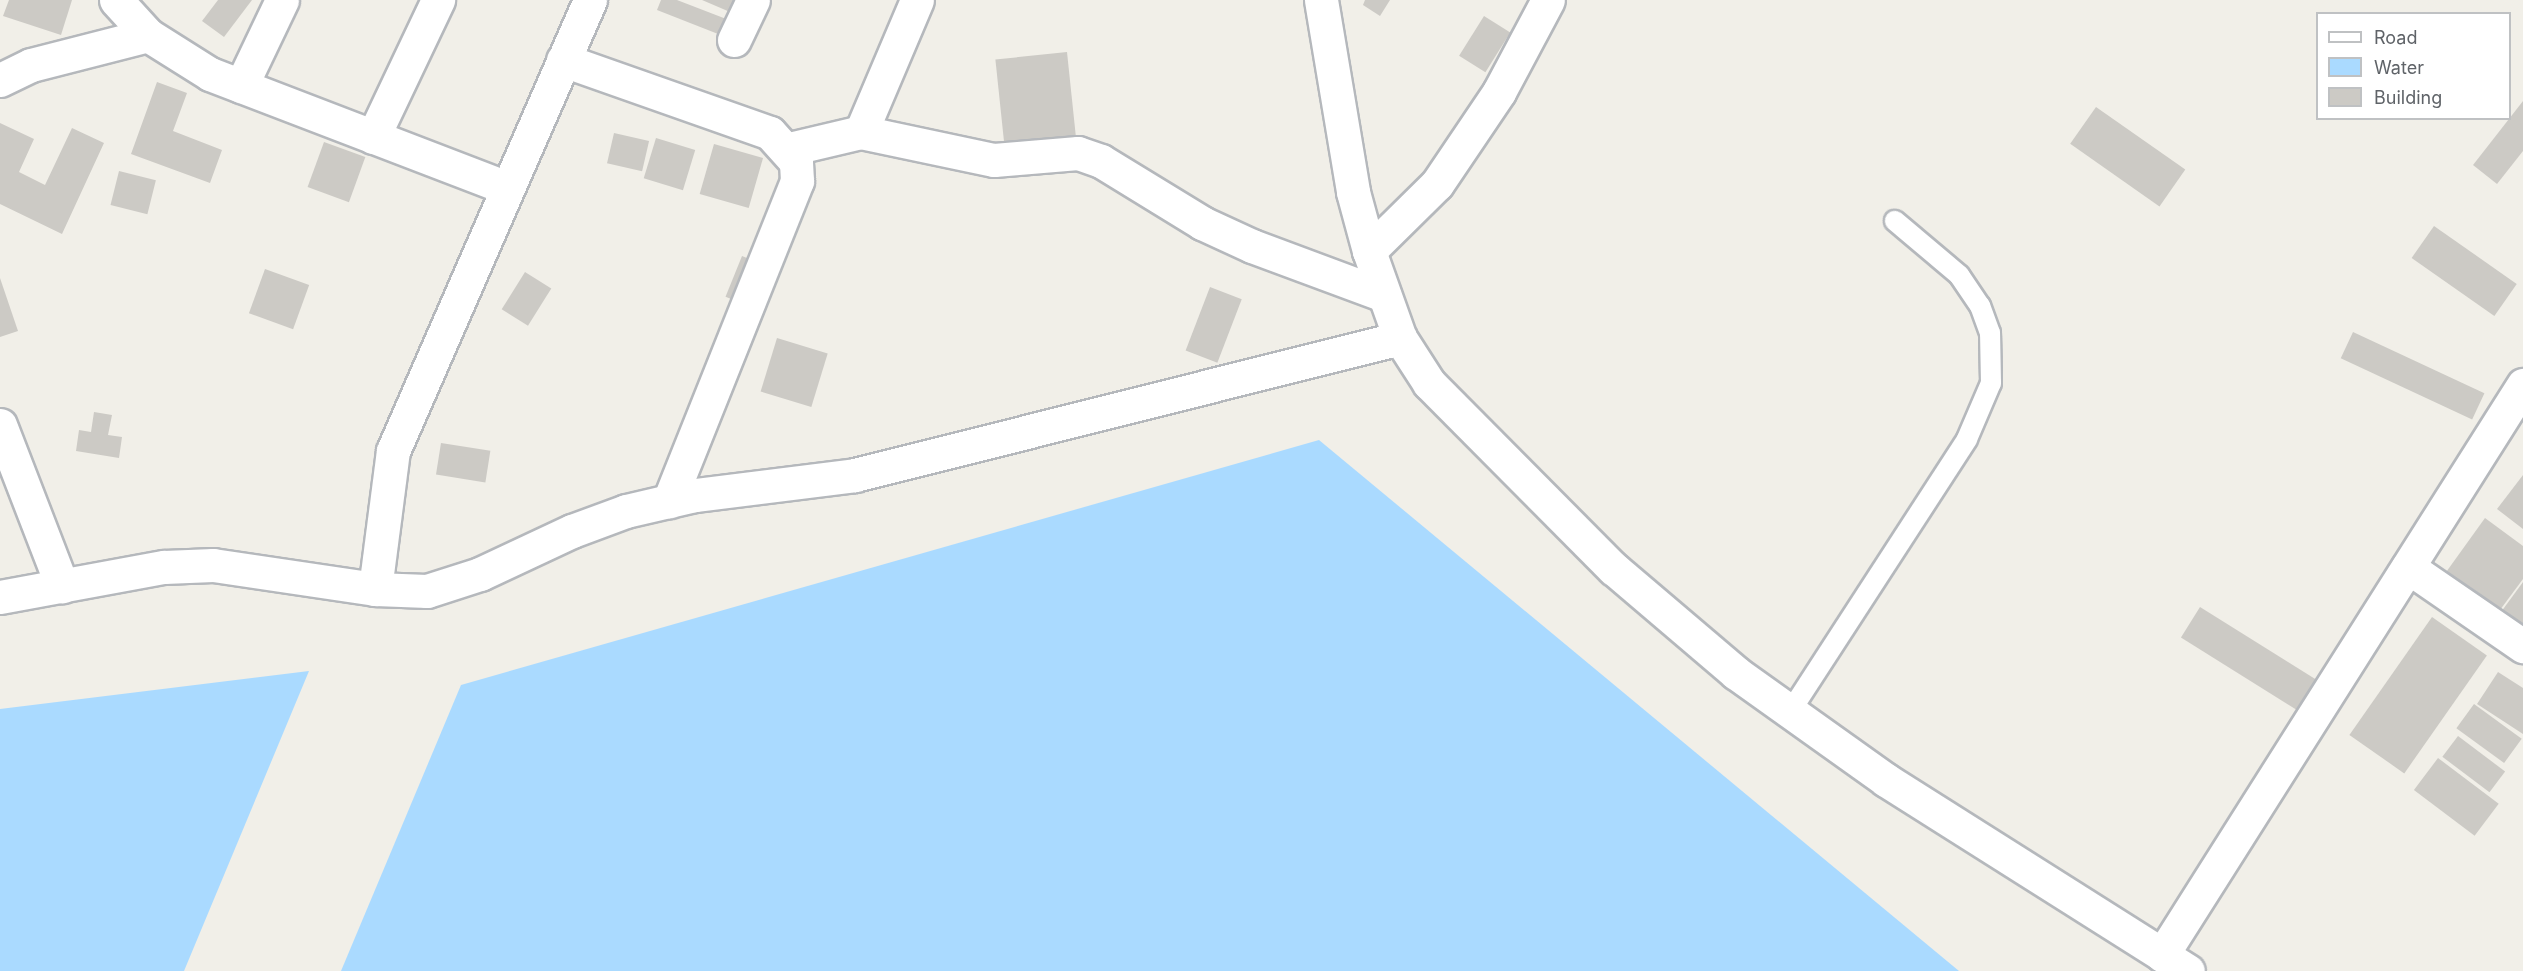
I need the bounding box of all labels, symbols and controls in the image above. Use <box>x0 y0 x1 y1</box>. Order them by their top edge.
legend <box>2316 12 2511 120</box>
text: Road <box>2374 27 2417 48</box>
text: Water <box>2374 57 2424 78</box>
text: Building <box>2374 87 2442 108</box>

